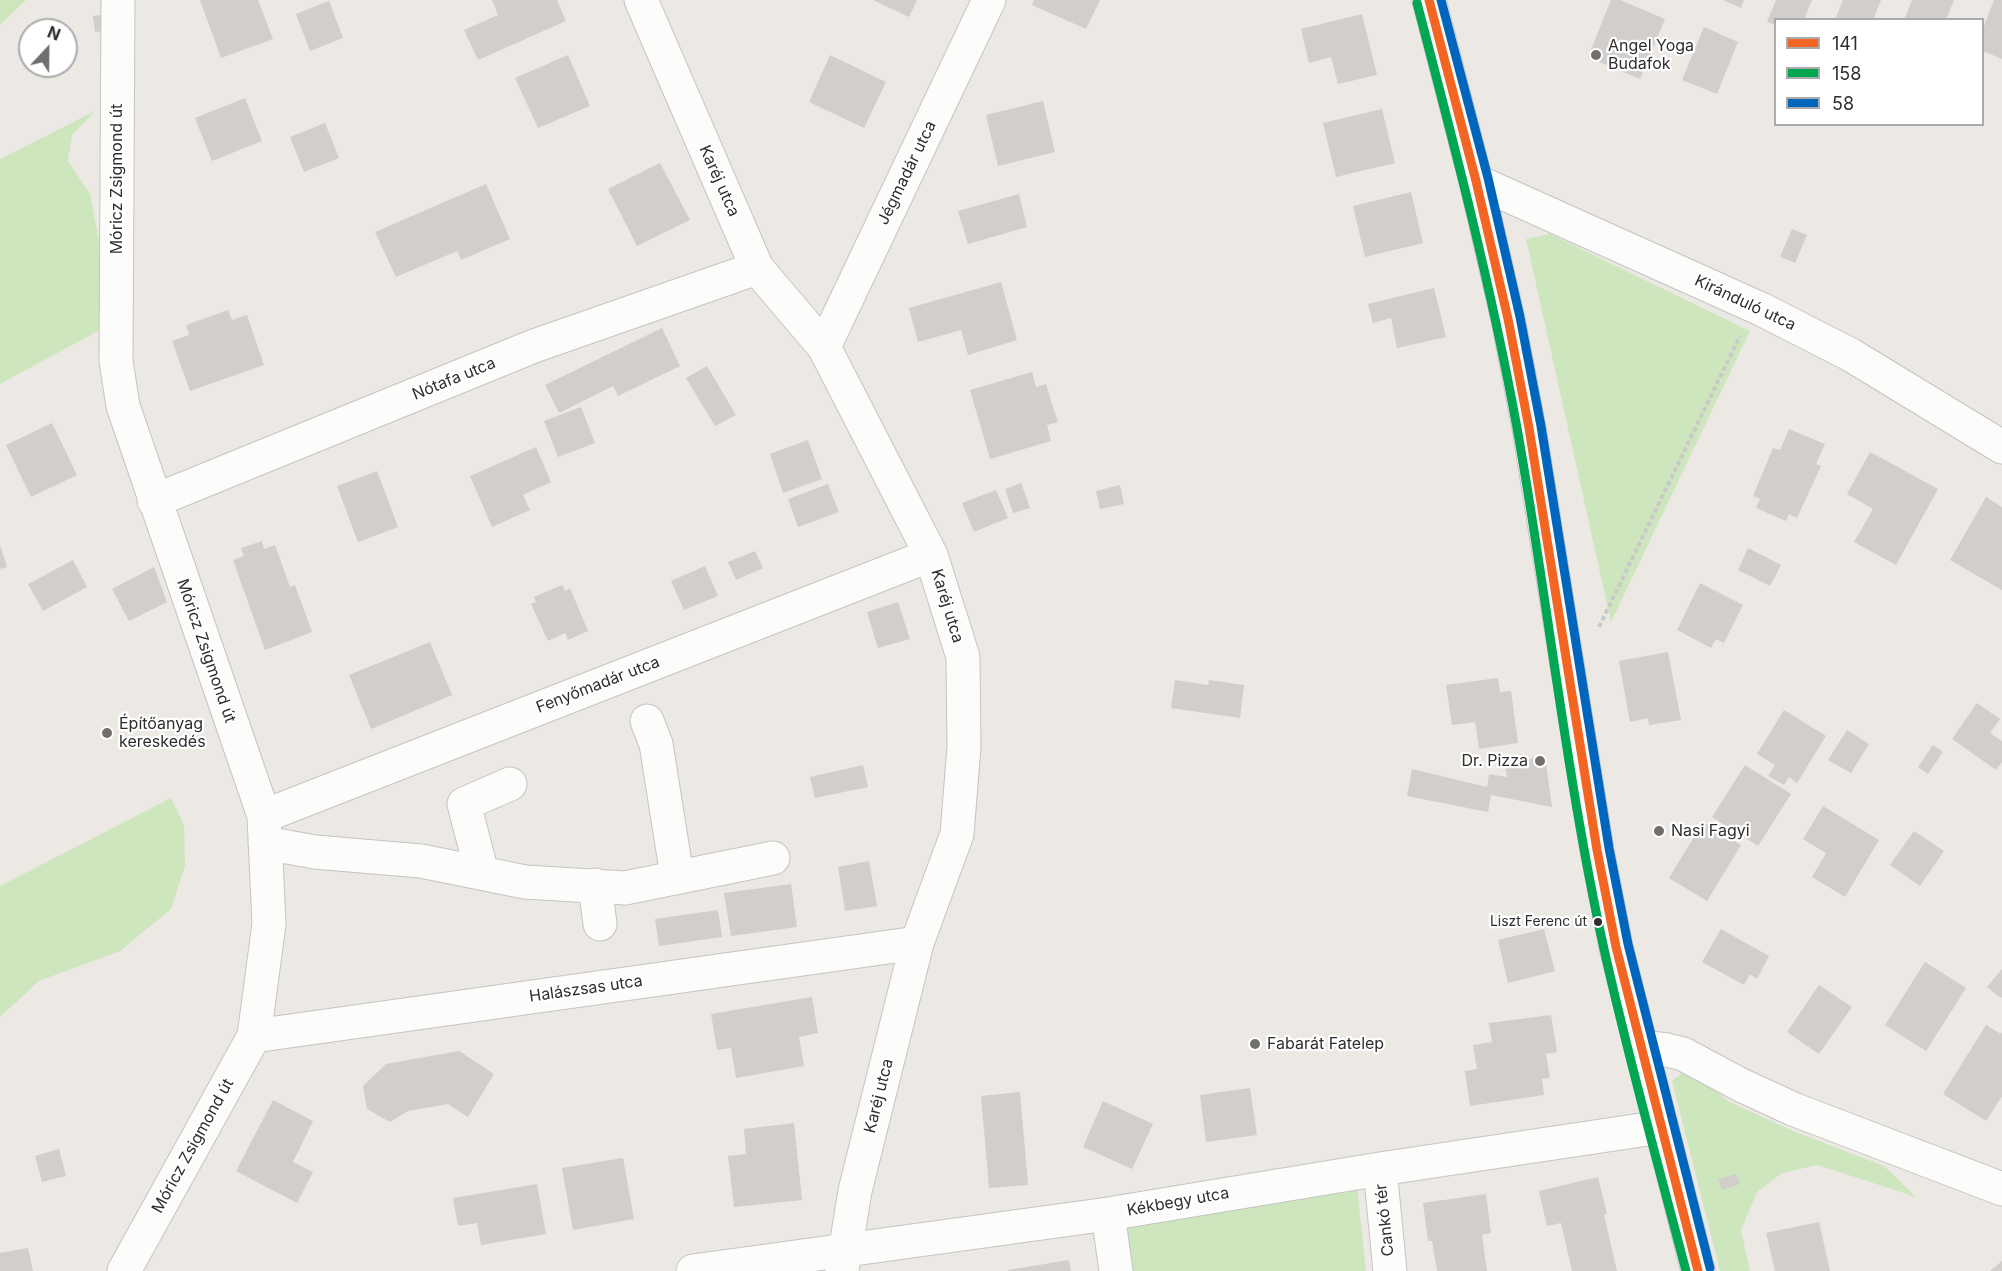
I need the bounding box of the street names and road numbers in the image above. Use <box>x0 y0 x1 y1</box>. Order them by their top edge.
street label: Móricz Zsigmond út <box>107 104 127 254</box>
street label: Jégmadár utca <box>874 118 940 228</box>
street label: Karéj utca <box>695 142 743 220</box>
street label: Kiránduló utca <box>1691 271 1799 335</box>
street label: Nótafa utca <box>410 354 498 404</box>
street label: Karéj utca <box>927 567 967 645</box>
street label: Móricz Zsigmond út <box>172 577 240 725</box>
street label: Fenyőmadár utca <box>534 653 662 717</box>
street label: Halászsas utca <box>528 972 644 1006</box>
street label: Karéj utca <box>860 1057 898 1135</box>
street label: Móricz Zsigmond út <box>148 1075 238 1217</box>
street label: Cankó tér <box>1372 1183 1398 1257</box>
street label: Kékbegy utca <box>1125 1184 1231 1220</box>

